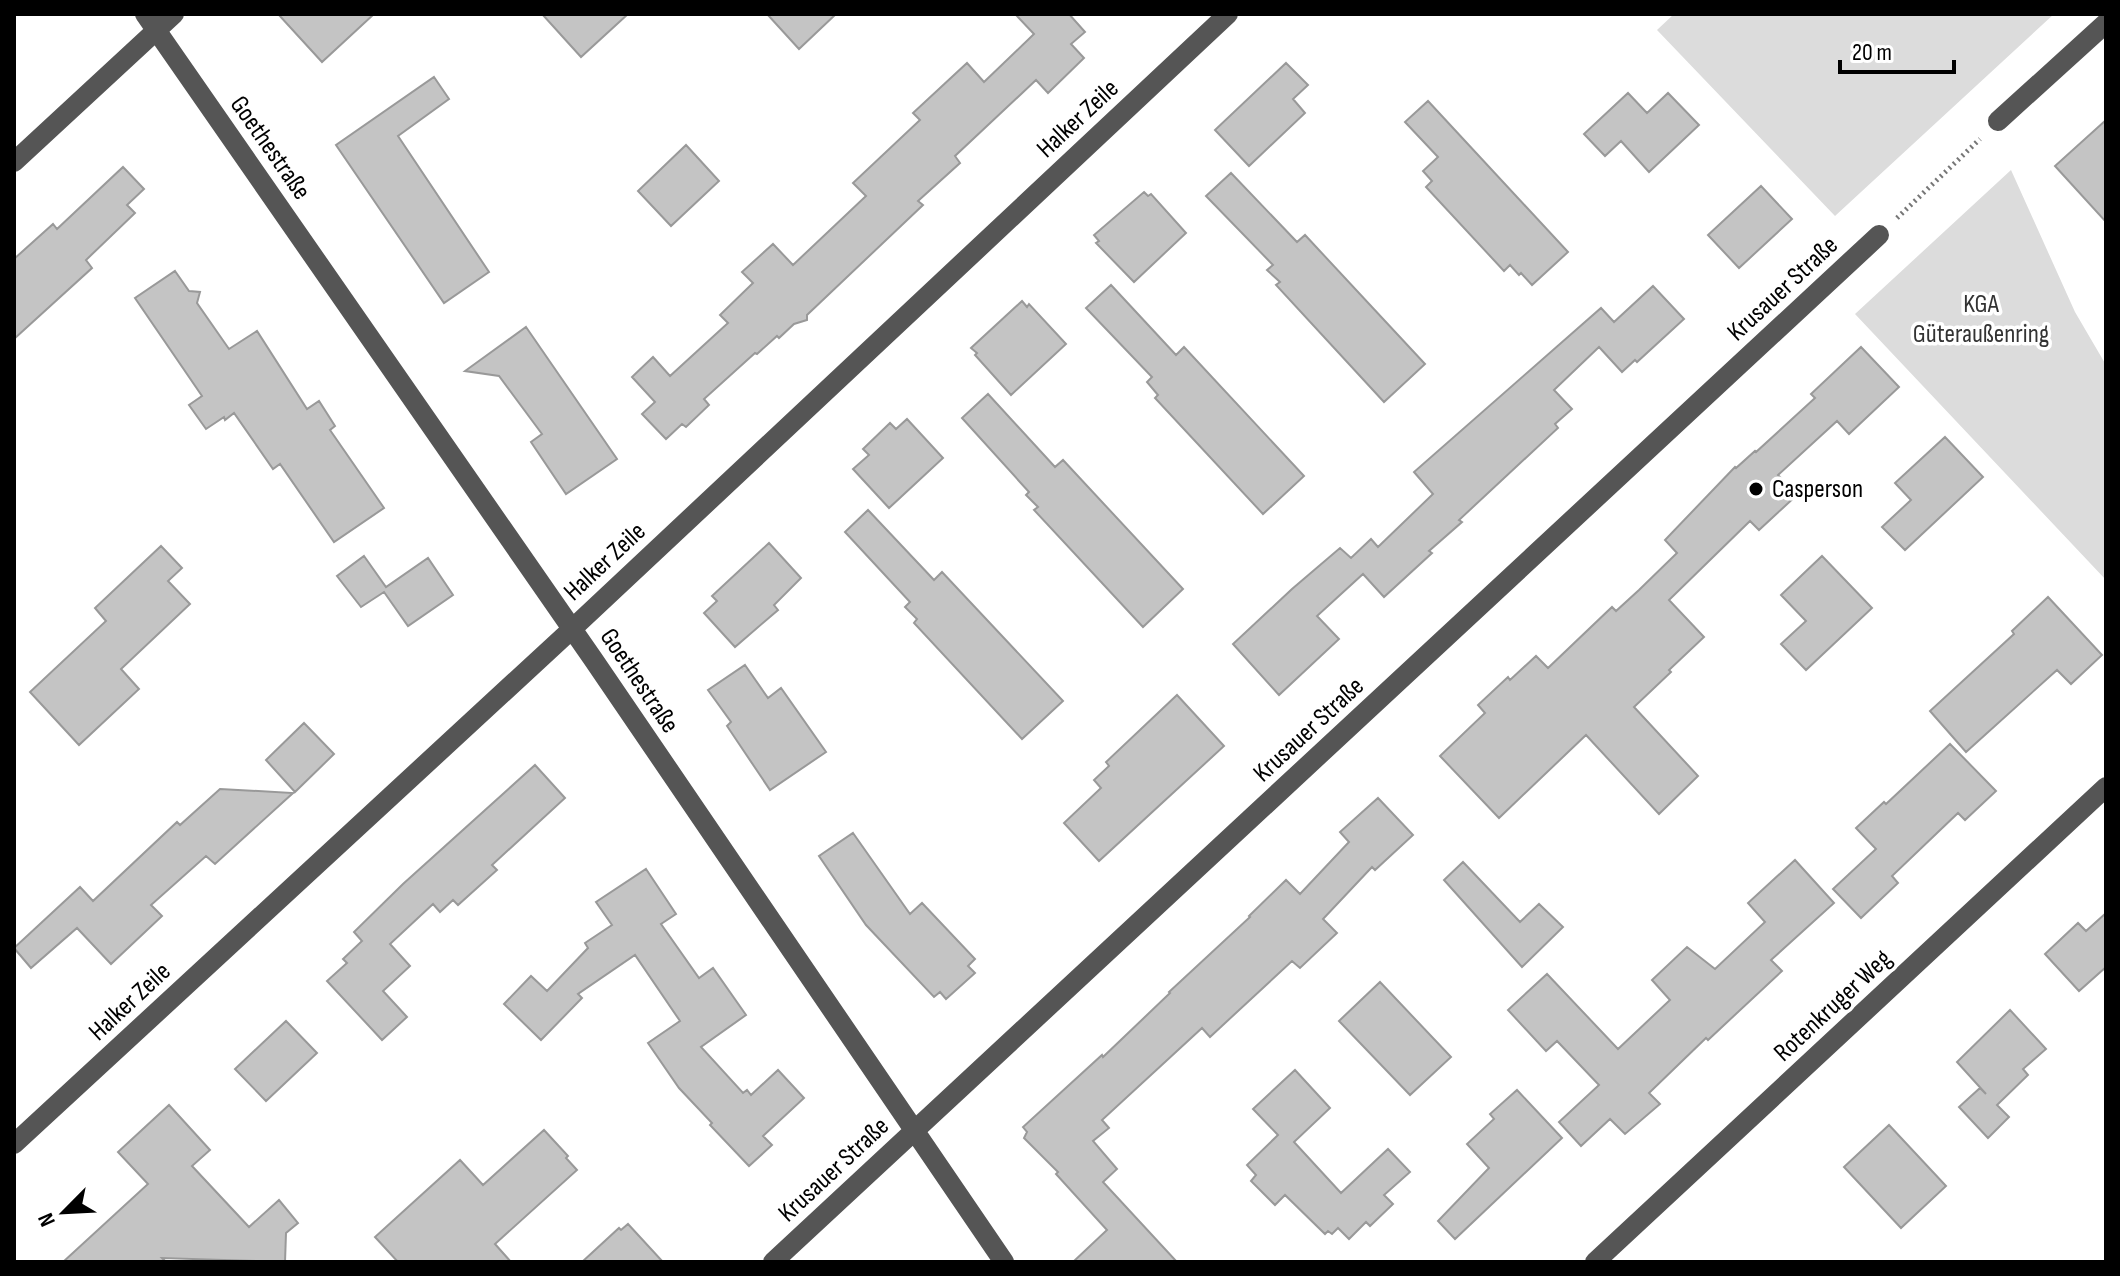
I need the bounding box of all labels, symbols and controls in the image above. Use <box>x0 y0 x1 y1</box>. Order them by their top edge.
scale bar <box>1840 24 1954 74</box>
text: 20 m <box>1852 38 1892 67</box>
street label: Halker Zeile <box>1031 73 1125 165</box>
street label: Goethestraße <box>223 90 317 206</box>
street label: Krusauer Straße <box>1721 230 1845 348</box>
park label: KGA Güteraußenring <box>1913 289 2049 350</box>
place label: Casperson <box>1772 474 1863 505</box>
marker: Casperson <box>1747 480 1765 498</box>
street label: Halker Zeile <box>558 516 652 608</box>
street label: Goethestraße <box>593 623 685 739</box>
street label: Krusauer Straße <box>1247 671 1371 789</box>
street label: Rotenkruger Weg <box>1768 944 1898 1068</box>
street label: Halker Zeile <box>83 956 177 1048</box>
street label: Krusauer Straße <box>772 1111 896 1229</box>
north arrow <box>24 1172 104 1252</box>
text: N <box>32 1209 62 1230</box>

